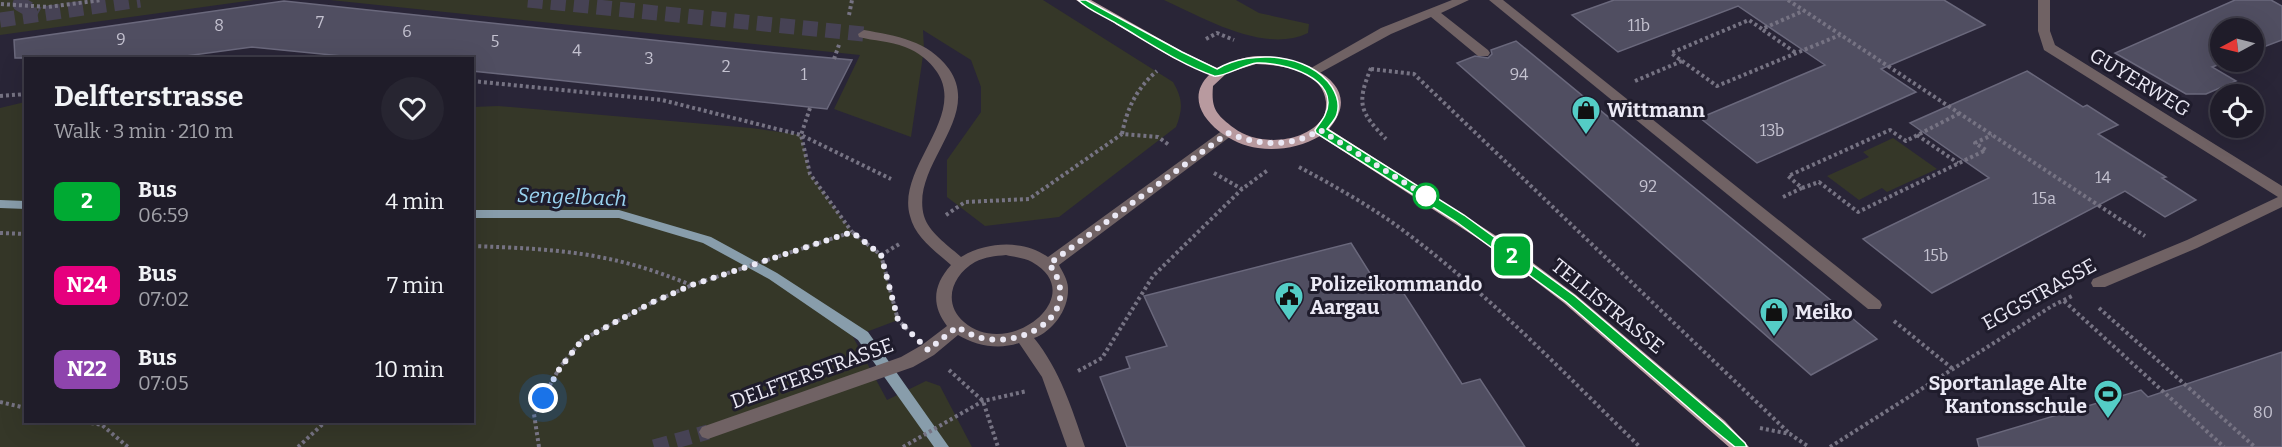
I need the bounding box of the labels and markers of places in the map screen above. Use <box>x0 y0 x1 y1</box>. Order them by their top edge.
shop icon: Wittmann <box>1570 94 1602 136</box>
place label: Wittmann <box>1607 98 1705 122</box>
unlabelled marker <box>1413 183 1439 209</box>
place label: Polizeikommando Aargau <box>1310 272 1482 319</box>
public building icon: Polizeikommando Aargau <box>1273 280 1305 322</box>
shop icon: Meiko <box>1758 296 1790 338</box>
place label: Meiko <box>1795 300 1852 324</box>
place label: Sportanlage Alte Kantonsschule <box>1929 371 2087 418</box>
sports icon: Sportanlage Alte Kantonsschule <box>2092 378 2124 420</box>

